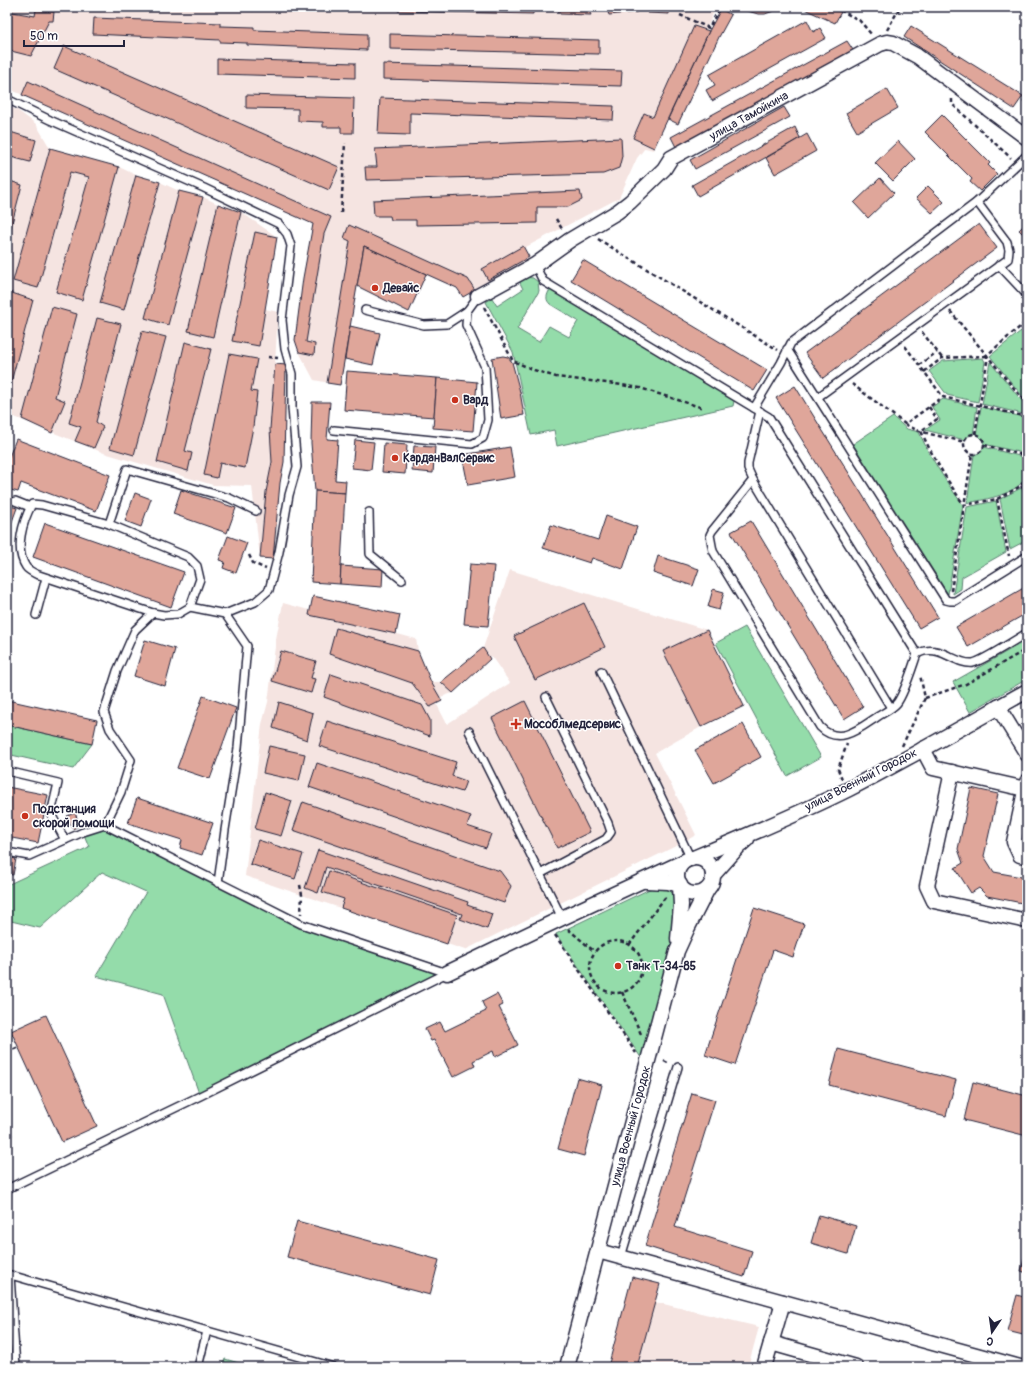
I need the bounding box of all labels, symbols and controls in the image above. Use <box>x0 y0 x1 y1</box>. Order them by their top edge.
scale bar <box>24 22 124 48</box>
text: 50 m <box>30 29 58 44</box>
street label: улица Тамойкина <box>706 88 791 144</box>
place label: Девайс <box>382 281 419 296</box>
marker: Девайс <box>370 283 380 293</box>
place label: Вард <box>463 393 489 408</box>
marker: Вард <box>450 395 460 405</box>
place label: КарданВалСервис <box>403 451 495 466</box>
marker: КарданВалСервис <box>390 453 400 463</box>
place label: Мособлмедсервис <box>524 717 621 732</box>
marker: Мособлмедсервис <box>511 719 521 729</box>
street label: улица Военный Городок <box>802 745 920 815</box>
place label: Подстанция скорой помощи <box>32 802 115 831</box>
marker: Подстанция скорой помощи <box>20 811 30 821</box>
place label: Танк Т-34-85 <box>625 959 697 974</box>
marker: Танк Т-34-85 <box>613 961 623 971</box>
street label: улица Военный Городок <box>607 1064 654 1189</box>
north arrow <box>972 1312 1012 1352</box>
text: С <box>985 1334 995 1348</box>

